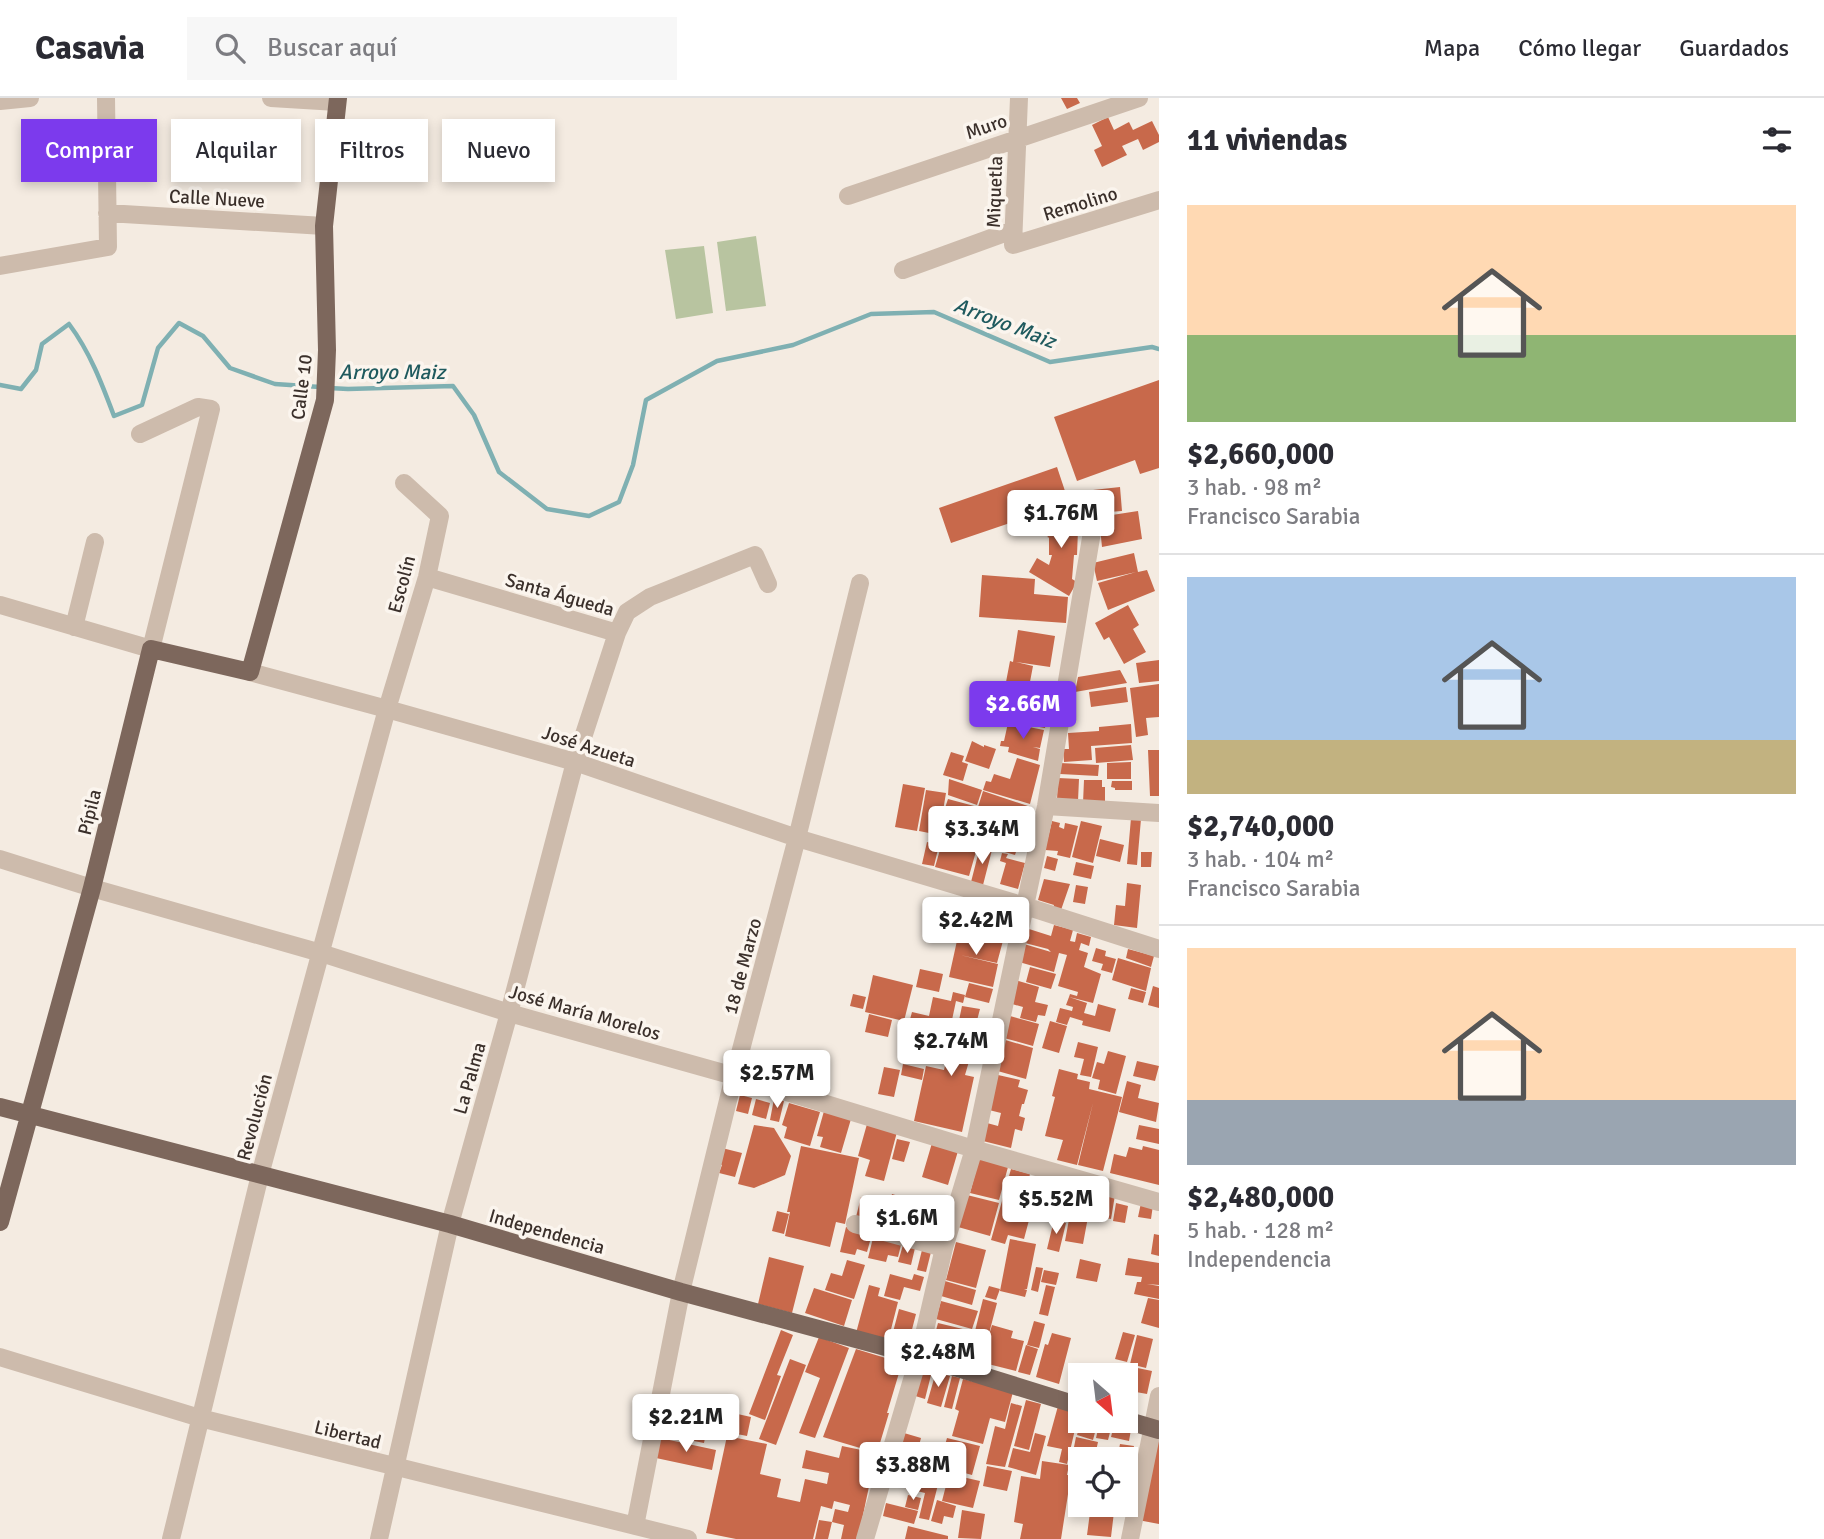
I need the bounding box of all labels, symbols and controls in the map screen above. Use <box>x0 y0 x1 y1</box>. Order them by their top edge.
search box <box>187 17 677 80</box>
text: Casavia <box>35 28 145 69</box>
icon: search <box>211 29 249 67</box>
text: Buscar aquí <box>267 32 397 64</box>
text: Mapa <box>1424 33 1480 63</box>
text: Cómo llegar <box>1518 33 1641 63</box>
text: Guardados <box>1679 33 1789 63</box>
street label: Muro <box>962 109 1010 145</box>
chip: Comprar <box>21 119 157 182</box>
chip: Alquilar <box>171 119 301 182</box>
chip: Filtros <box>315 119 428 182</box>
chip: Nuevo <box>442 119 555 182</box>
icon: filters <box>1758 121 1796 159</box>
text: 11 viviendas <box>1187 122 1347 159</box>
street label: Miquetla <box>982 155 1008 229</box>
street label: Remolino <box>1040 181 1121 227</box>
street label: Calle Nueve <box>168 185 265 213</box>
icon: home <box>1429 250 1555 376</box>
water label: Arroyo Maiz <box>951 292 1061 355</box>
street label: Calle 10 <box>286 353 318 421</box>
water label: Arroyo Maiz <box>339 359 447 385</box>
text: $2,660,000 <box>1187 436 1334 473</box>
text: 3 hab. · 98 m² <box>1187 473 1322 502</box>
pin: $1.76M <box>1004 490 1118 550</box>
text: $1.76M <box>1023 498 1099 527</box>
text: Francisco Sarabia <box>1187 502 1361 531</box>
street label: Escolín <box>383 553 421 616</box>
street label: Santa Águeda <box>503 568 617 622</box>
icon: home <box>1429 622 1555 748</box>
pin: $2.66M <box>966 682 1080 741</box>
text: $2.66M <box>985 689 1061 718</box>
street label: José Azueta <box>539 721 638 773</box>
street label: Pípila <box>73 787 107 838</box>
pin: $3.34M <box>925 806 1039 866</box>
text: $2,740,000 <box>1187 808 1334 845</box>
text: $3.34M <box>944 814 1020 843</box>
text: 3 hab. · 104 m² <box>1187 845 1334 874</box>
text: Francisco Sarabia <box>1187 874 1361 903</box>
pin: $2.42M <box>919 898 1033 957</box>
text: $2.42M <box>938 905 1014 934</box>
street label: 18 de Marzo <box>719 915 767 1017</box>
street label: José María Morelos <box>506 980 663 1046</box>
icon: home <box>1429 993 1555 1119</box>
pin: $2.74M <box>894 1018 1008 1078</box>
text: $2.74M <box>913 1026 989 1055</box>
street label: La Palma <box>448 1039 492 1117</box>
pin: $2.57M <box>720 1051 834 1110</box>
text: $2.57M <box>739 1058 815 1087</box>
street label: Revolución <box>232 1071 278 1163</box>
pin: $5.52M <box>999 1176 1113 1236</box>
text: $2,480,000 <box>1187 1179 1334 1216</box>
text: $5.52M <box>1018 1184 1094 1213</box>
pin: $1.6M <box>858 1196 956 1255</box>
text: $1.6M <box>875 1203 939 1232</box>
street label: Independencia <box>486 1204 607 1260</box>
text: 5 hab. · 128 m² <box>1187 1216 1334 1245</box>
text: Independencia <box>1187 1245 1331 1274</box>
pin: $2.48M <box>881 1330 995 1389</box>
text: $2.48M <box>900 1337 976 1366</box>
north arrow <box>1068 1363 1138 1433</box>
map controls <box>1068 1363 1138 1517</box>
pin: $2.21M <box>629 1394 743 1454</box>
text: $2.21M <box>648 1402 724 1431</box>
street label: Libertad <box>312 1415 384 1455</box>
pin: $3.88M <box>856 1442 970 1502</box>
button: locate <box>1068 1447 1138 1517</box>
text: $3.88M <box>875 1450 951 1479</box>

